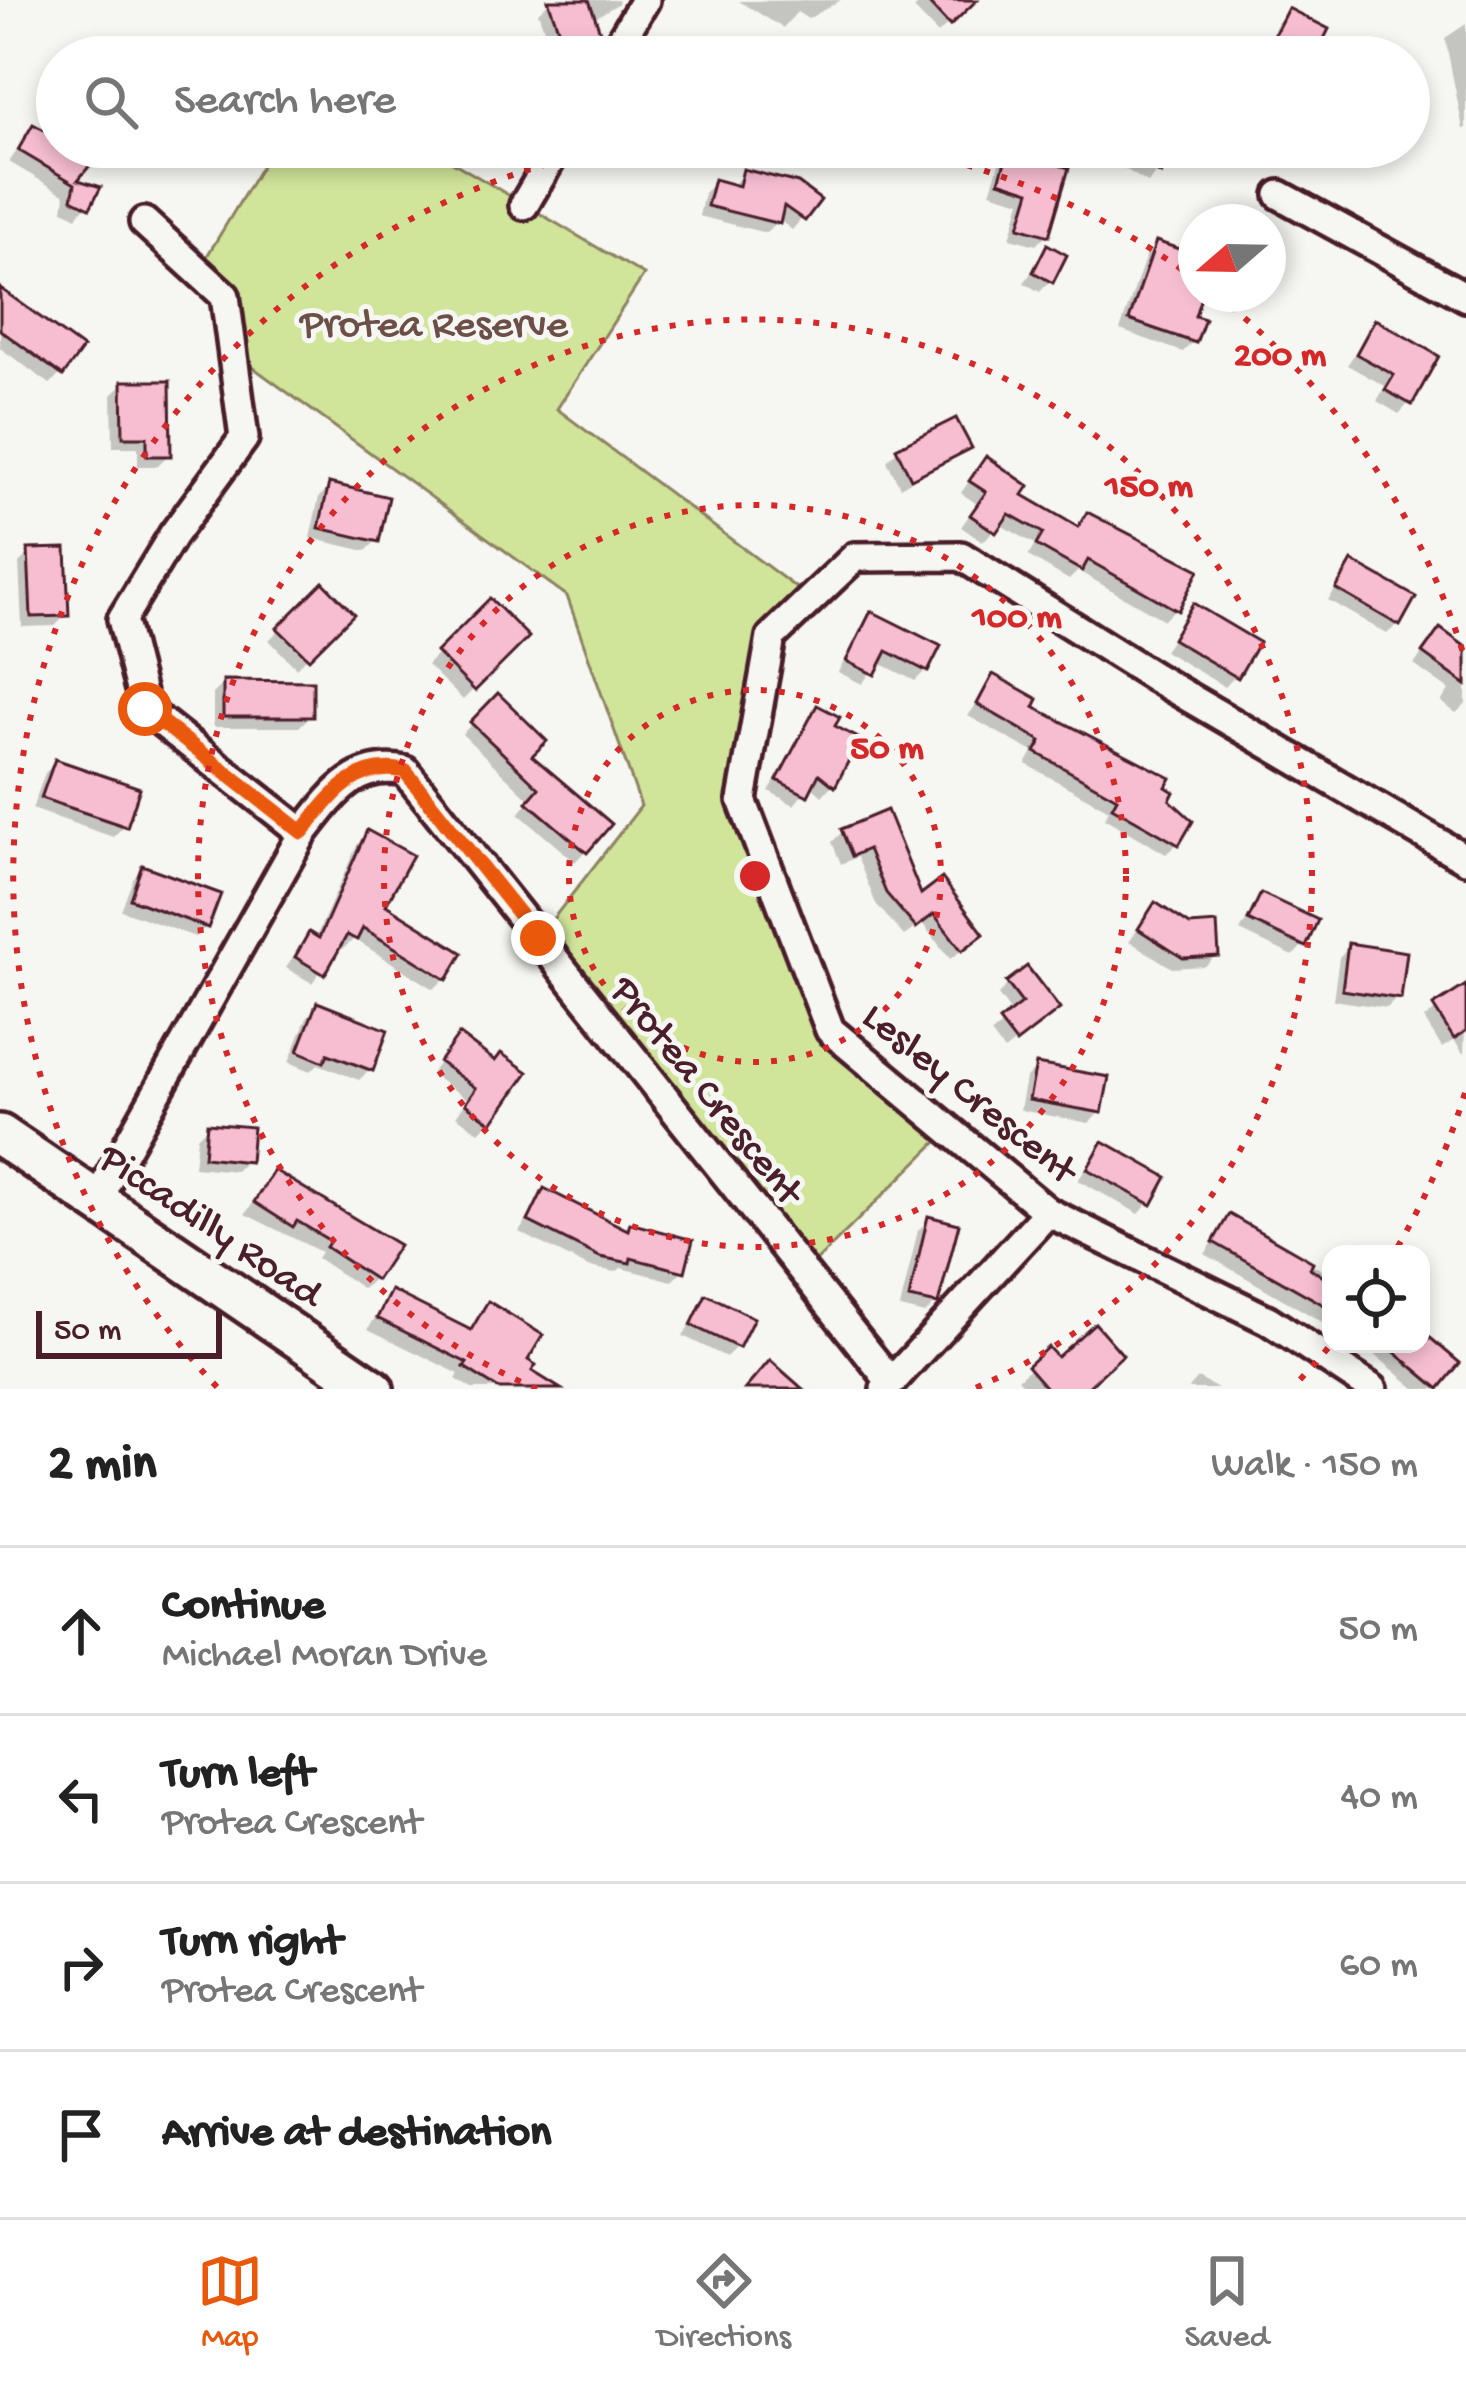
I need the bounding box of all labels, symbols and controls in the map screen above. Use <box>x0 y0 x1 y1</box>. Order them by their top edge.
search box <box>36 36 1430 168</box>
icon: search <box>78 69 144 135</box>
text: Search here <box>174 76 396 129</box>
north arrow <box>1178 204 1286 312</box>
park label: Protea Reserve <box>298 303 569 352</box>
text: 200 m <box>1234 336 1327 379</box>
text: 150 m <box>1103 467 1193 510</box>
text: 100 m <box>970 598 1062 641</box>
route start <box>118 682 172 736</box>
text: 50 m <box>850 729 924 772</box>
centre of rings <box>734 855 776 897</box>
route end <box>511 911 565 965</box>
street label: Protea Crescent <box>596 967 814 1220</box>
street label: Lesley Crescent <box>850 994 1087 1200</box>
street label: Piccadilly Road <box>86 1134 333 1323</box>
map controls <box>1322 1245 1430 1353</box>
button: locate <box>1322 1245 1430 1353</box>
scale bar <box>36 1305 222 1358</box>
text: 50 m <box>54 1313 121 1351</box>
text: 2 min <box>48 1437 157 1497</box>
text: Walk · 150 m <box>1211 1444 1418 1490</box>
text: Continue <box>162 1581 325 1634</box>
icon: ahead <box>48 1598 114 1664</box>
text: 50 m <box>1338 1608 1418 1654</box>
text: Michael Moran Drive <box>162 1634 487 1680</box>
text: Turn left <box>162 1749 314 1802</box>
icon: left <box>48 1766 114 1832</box>
text: 40 m <box>1340 1776 1418 1822</box>
text: Protea Crescent <box>162 1802 422 1848</box>
text: Turn right <box>162 1917 342 1970</box>
icon: right <box>48 1934 114 2000</box>
text: 60 m <box>1339 1944 1418 1990</box>
text: Protea Crescent <box>162 1970 422 2016</box>
icon: arrive <box>48 2102 114 2168</box>
text: Arrive at destination <box>162 2108 551 2161</box>
tab: Map <box>197 2248 263 2358</box>
tab: Directions <box>657 2248 791 2358</box>
tab: Saved <box>1185 2248 1269 2358</box>

